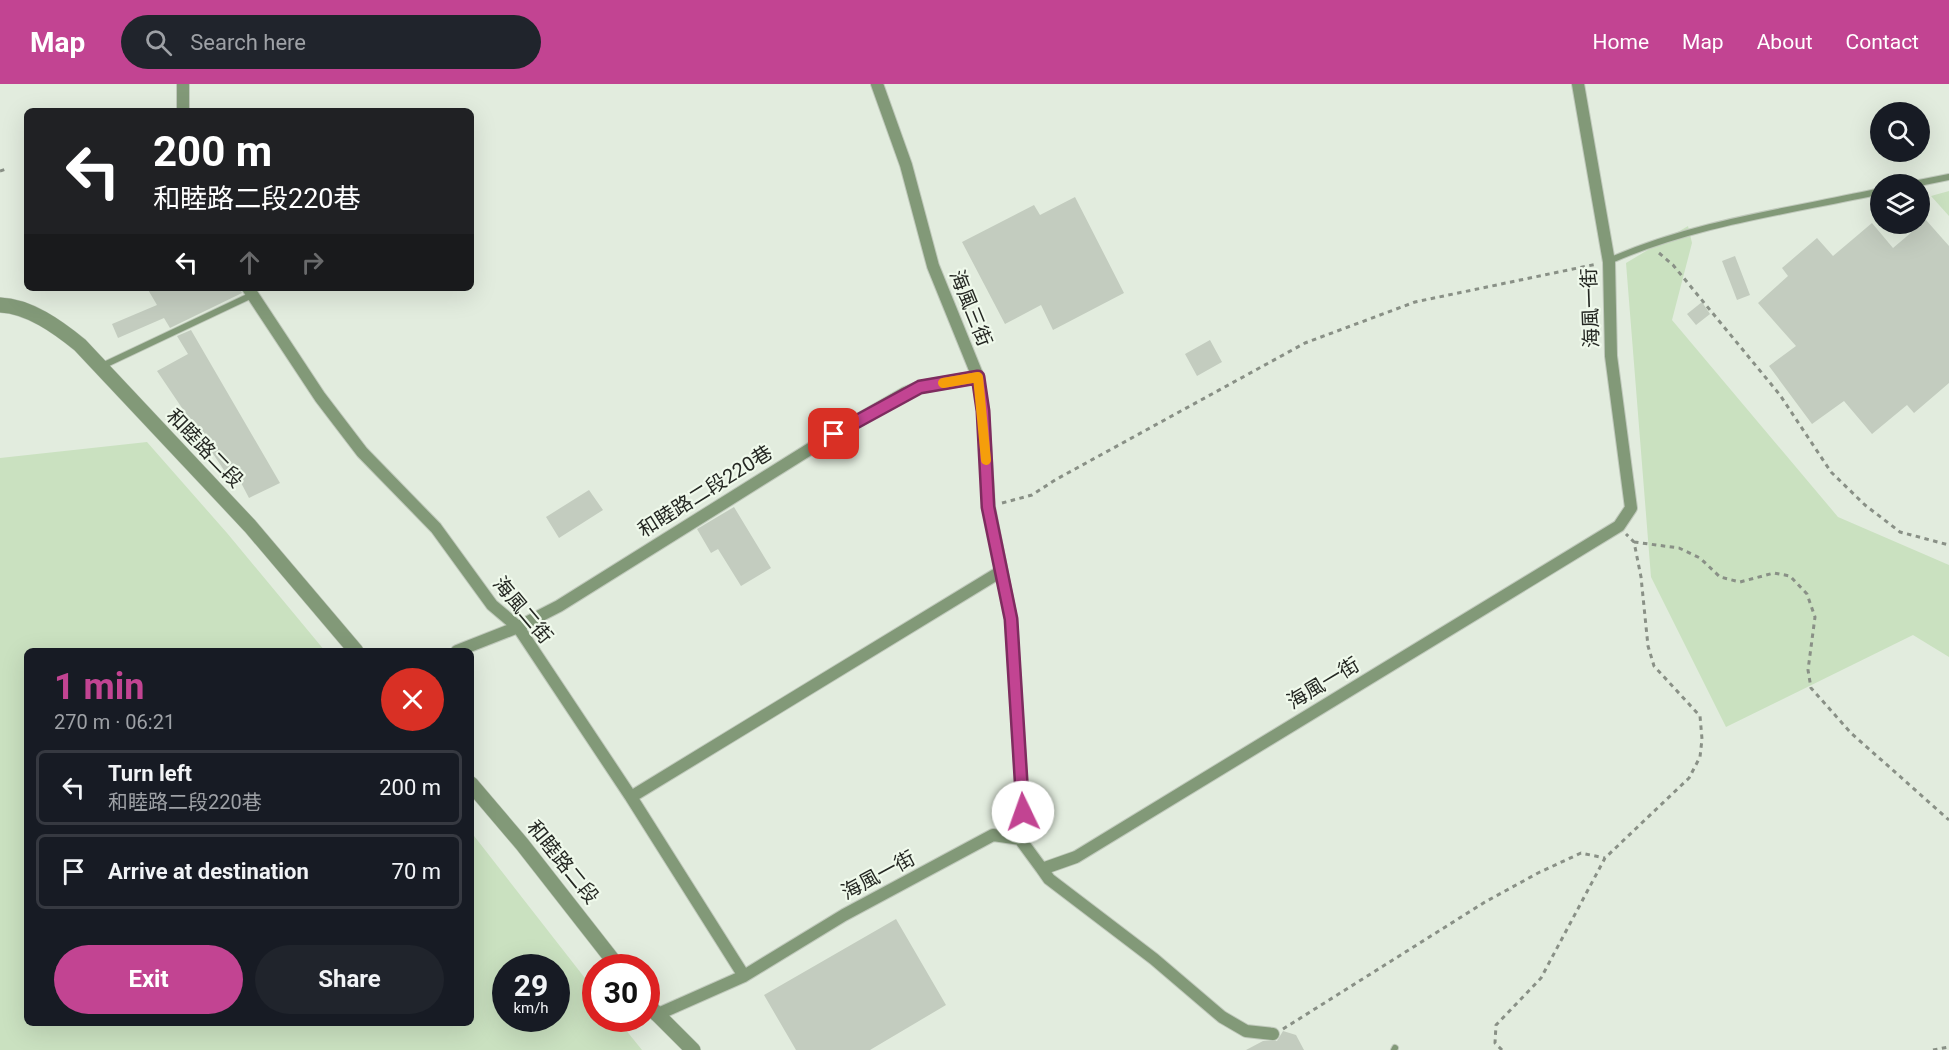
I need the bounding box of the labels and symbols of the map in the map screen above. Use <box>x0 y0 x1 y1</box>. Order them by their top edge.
street label: 海風三街 <box>945 266 997 350</box>
street label: 海風一街 <box>1577 268 1603 348</box>
street label: 和睦路二段 <box>162 404 248 492</box>
pin <box>808 408 859 459</box>
street label: 和睦路二段220巷 <box>633 440 777 542</box>
street label: 海風二街 <box>488 572 558 648</box>
street label: 海風一街 <box>1283 652 1363 714</box>
position arrow <box>991 780 1055 844</box>
street label: 和睦路二段 <box>522 816 604 908</box>
street label: 海風一街 <box>837 846 919 904</box>
speed limit sign: 30 <box>582 954 660 1032</box>

